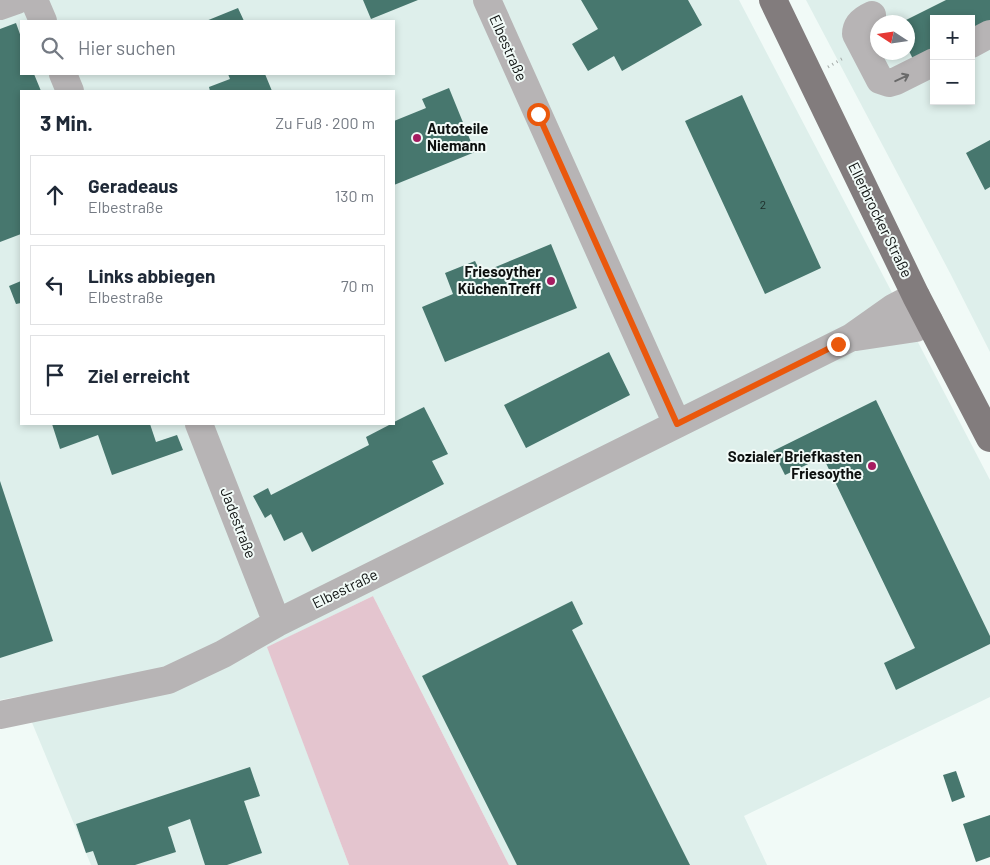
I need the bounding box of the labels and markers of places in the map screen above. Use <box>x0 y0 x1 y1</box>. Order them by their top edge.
place label: Autoteile Niemann <box>427 119 488 154</box>
marker: Autoteile Niemann <box>411 132 423 144</box>
place label: Friesoyther KüchenTreff <box>458 262 541 297</box>
marker: Friesoyther KüchenTreff <box>545 275 557 287</box>
place label: Sozialer Briefkasten Friesoythe <box>728 447 862 482</box>
marker: Sozialer Briefkasten Friesoythe <box>866 460 878 472</box>

